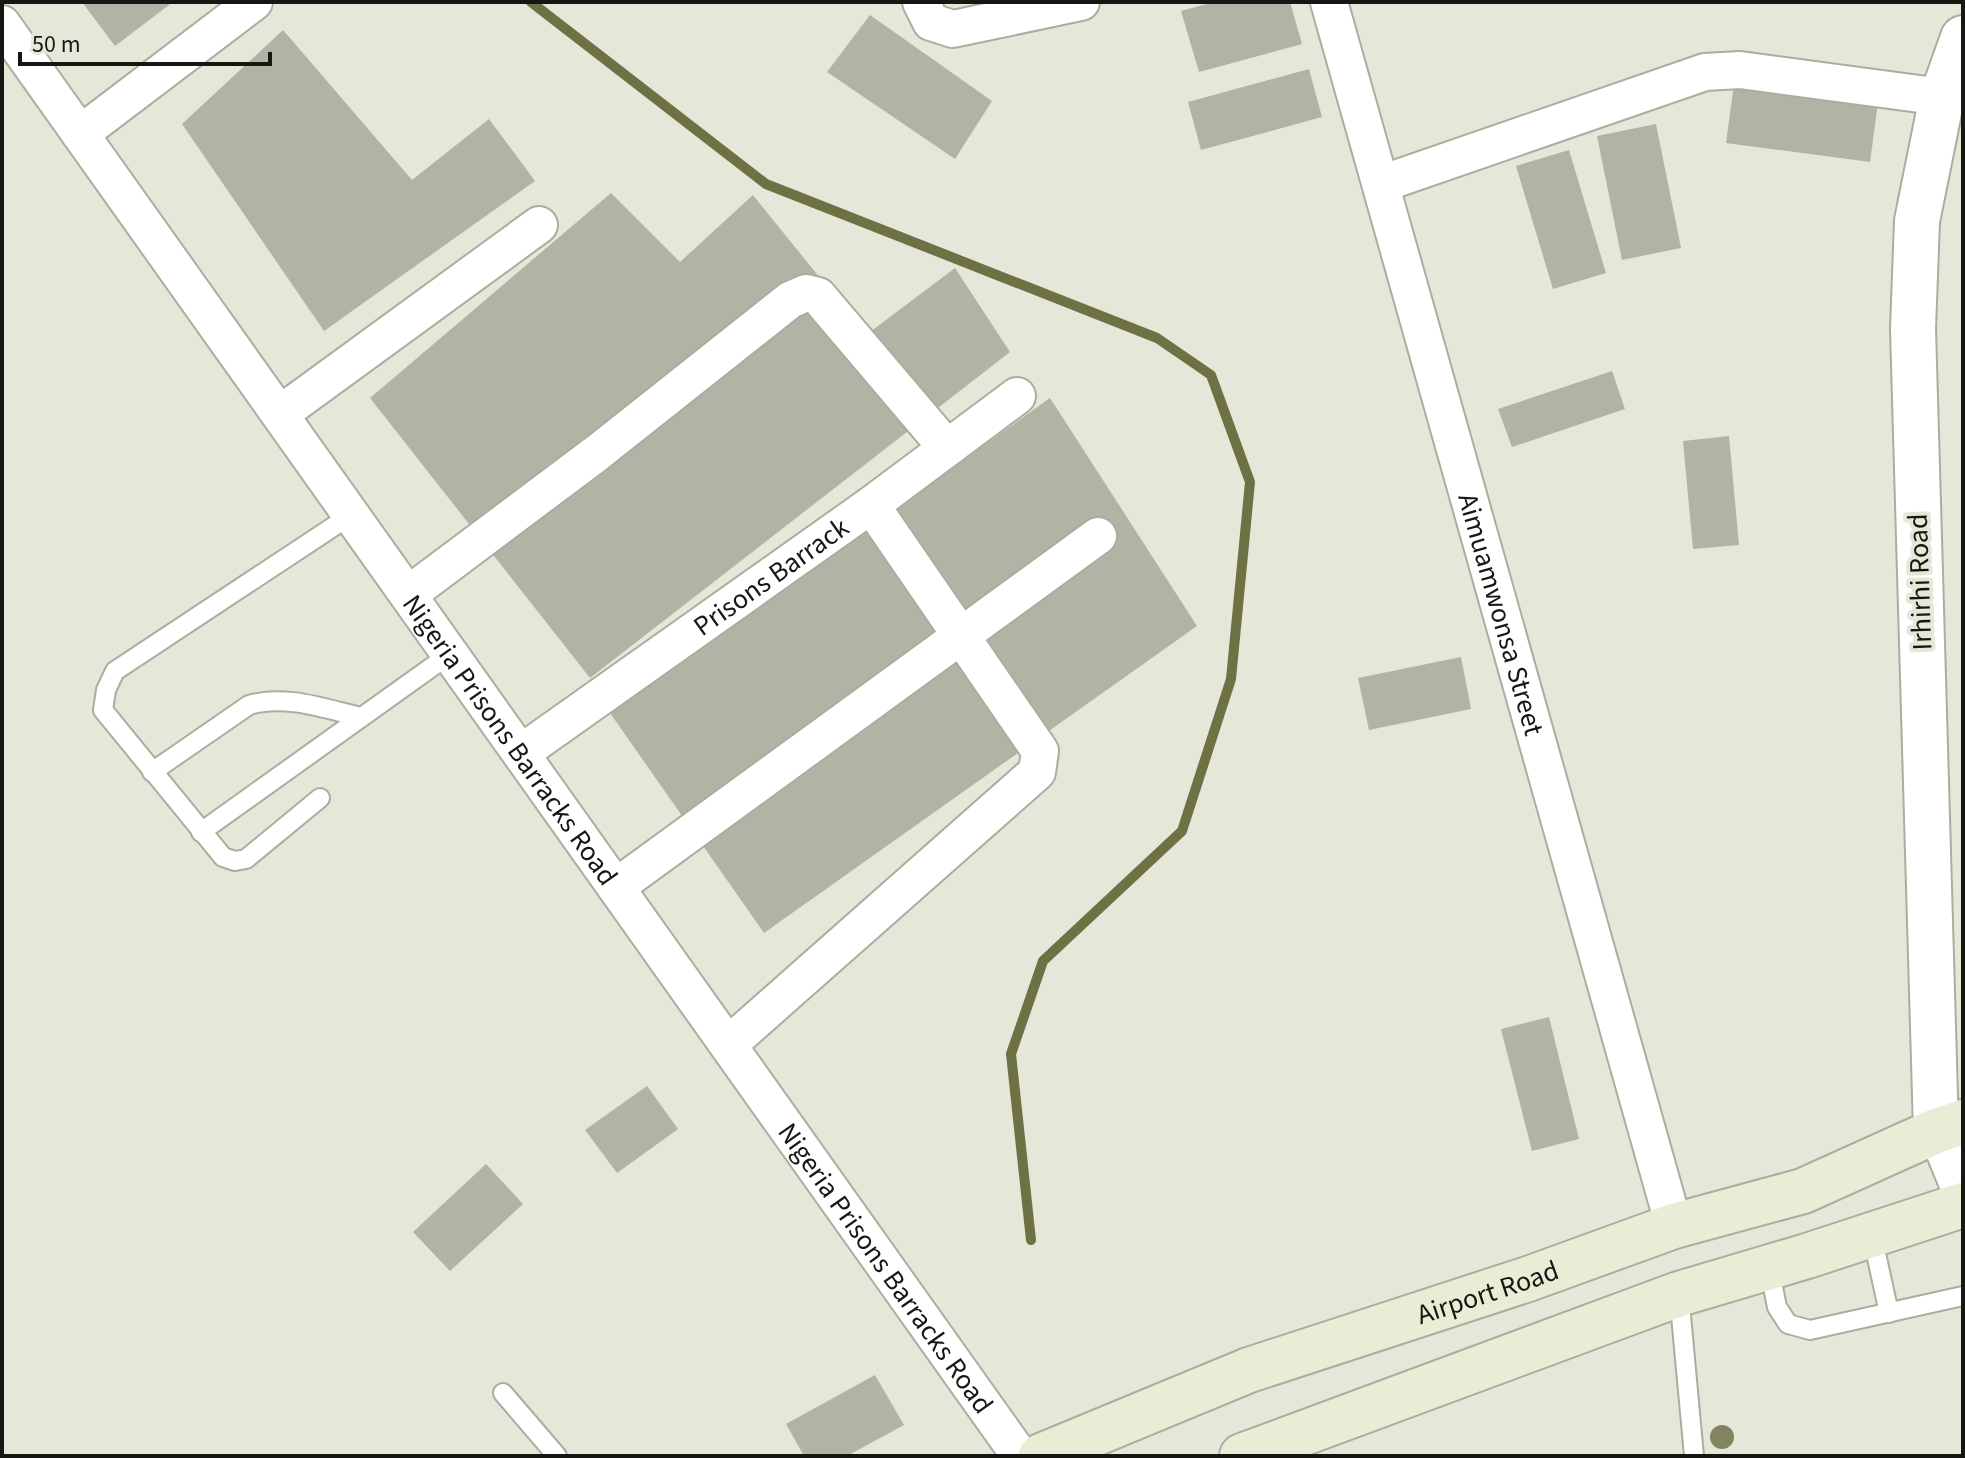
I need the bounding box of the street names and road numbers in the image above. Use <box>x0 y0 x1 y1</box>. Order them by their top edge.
street label: Aimuamwonsa Street <box>1447 489 1554 741</box>
street label: Prisons Barrack <box>685 508 857 646</box>
street label: Irhirhi Road <box>1898 513 1942 651</box>
street label: Nigeria Prisons Barracks Road <box>393 587 627 894</box>
street label: Nigeria Prisons Barracks Road <box>768 1115 1003 1422</box>
street label: Airport Road <box>1412 1250 1564 1335</box>

